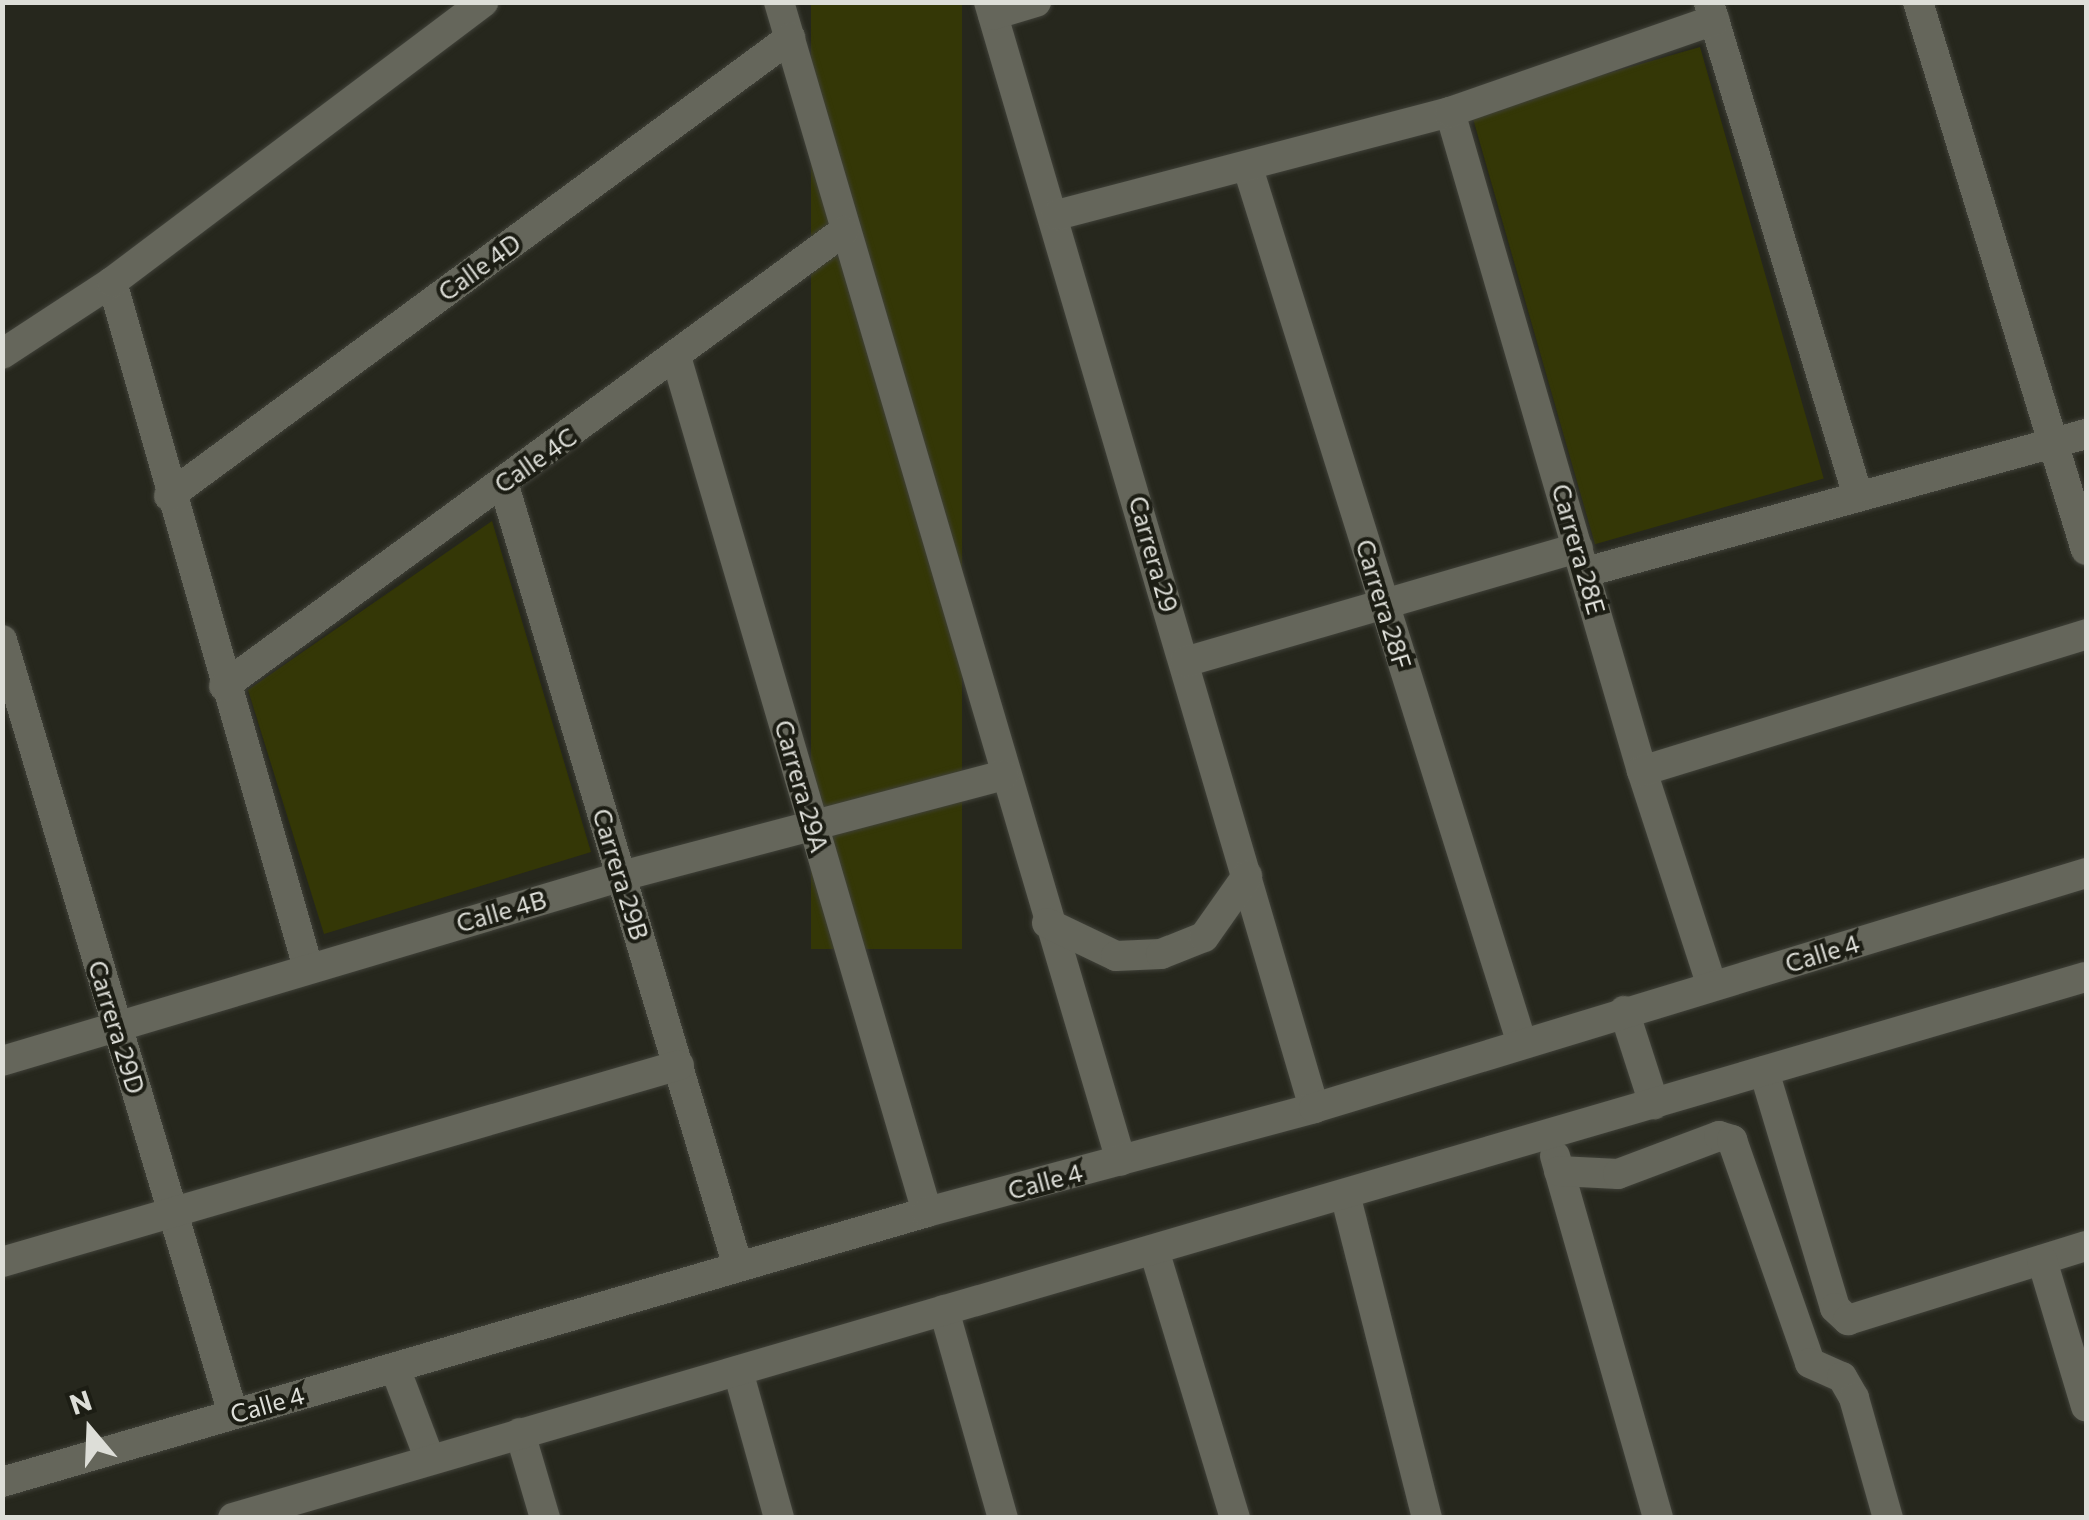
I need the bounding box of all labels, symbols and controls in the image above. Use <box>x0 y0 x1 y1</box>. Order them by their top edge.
street label: Calle 4D <box>432 227 526 307</box>
street label: Calle 4C <box>488 421 582 499</box>
street label: Carrera 28E <box>1546 480 1612 618</box>
street label: Carrera 29 <box>1123 492 1185 616</box>
street label: Carrera 28F <box>1350 536 1418 672</box>
street label: Carrera 29A <box>769 716 835 856</box>
street label: Carrera 29B <box>587 805 655 943</box>
street label: Calle 4B <box>453 884 549 938</box>
street label: Calle 4 <box>1781 928 1863 978</box>
street label: Carrera 29D <box>82 957 152 1097</box>
street label: Calle 4 <box>1004 1157 1086 1205</box>
street label: Calle 4 <box>226 1379 308 1429</box>
north arrow <box>40 1380 140 1480</box>
text: N <box>65 1382 96 1421</box>

